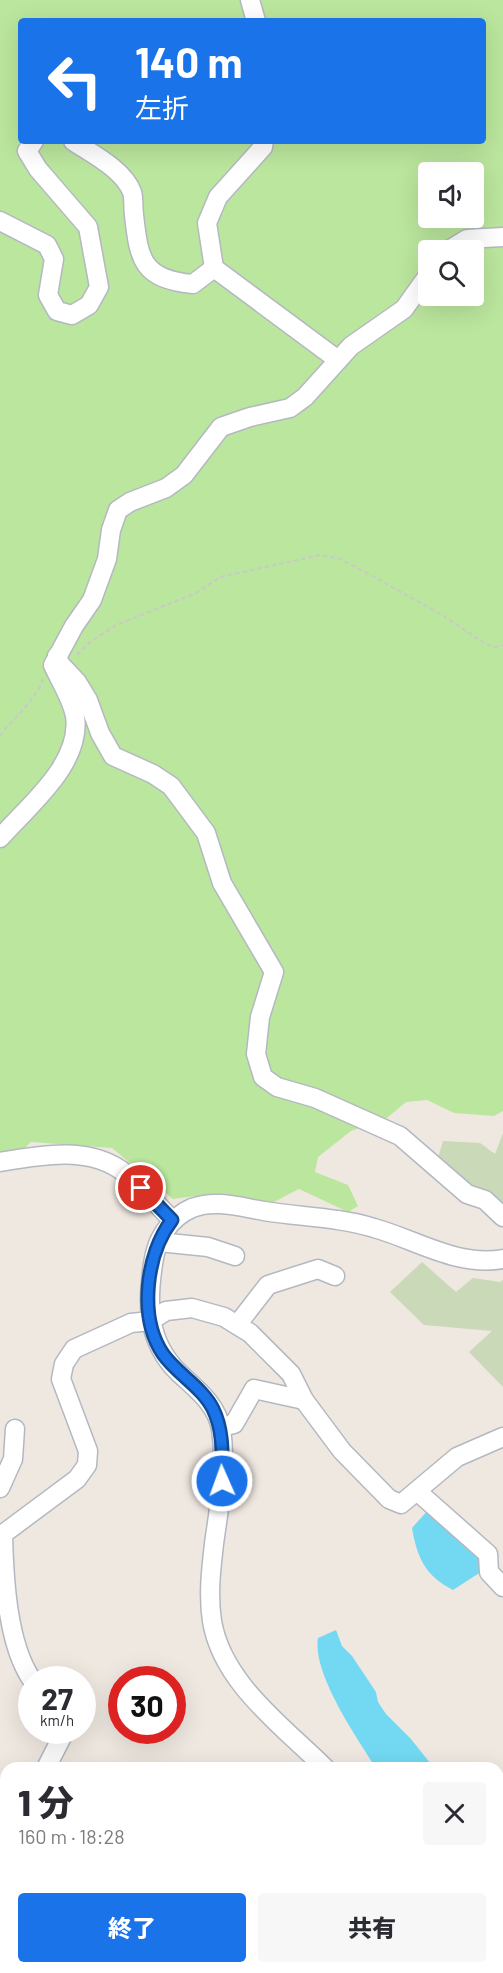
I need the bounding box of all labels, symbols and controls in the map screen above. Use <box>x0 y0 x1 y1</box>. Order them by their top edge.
text: 140 m <box>135 36 243 86</box>
icon: left <box>36 42 114 120</box>
text: 左折 <box>135 91 189 123</box>
map controls <box>418 162 484 306</box>
button: sound <box>418 162 484 228</box>
button: search <box>418 240 484 306</box>
pin <box>115 1162 166 1213</box>
icon: arrive <box>124 1171 157 1204</box>
position arrow <box>190 1449 254 1513</box>
speed limit sign: 30 <box>108 1666 186 1744</box>
text: 27 <box>41 1680 73 1716</box>
text: km/h <box>40 1711 74 1729</box>
text: 1 分 <box>18 1780 74 1823</box>
button: close <box>423 1782 486 1845</box>
text: 160 m · 18:28 <box>18 1824 125 1848</box>
button: 終了 <box>18 1893 246 1962</box>
button: 共有 <box>258 1893 486 1962</box>

